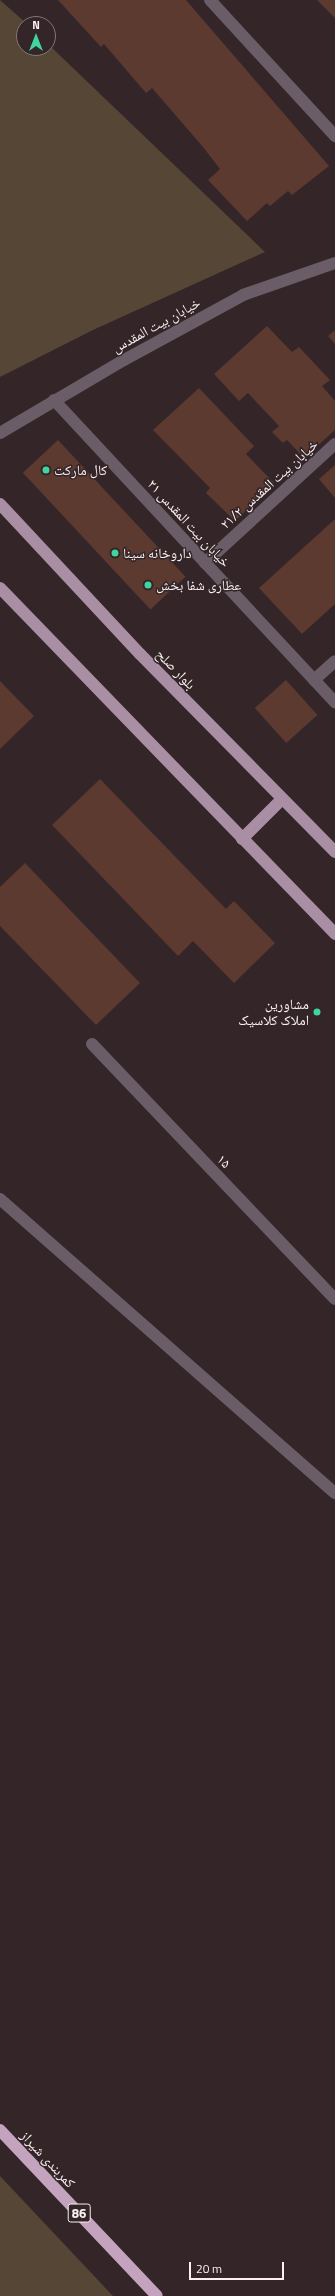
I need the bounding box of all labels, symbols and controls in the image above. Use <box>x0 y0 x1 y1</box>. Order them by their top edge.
north arrow <box>16 16 56 56</box>
text: N <box>32 17 40 33</box>
street label: خیابان بیت المقدس <box>109 294 203 356</box>
street label: خیابان بیت المقدس ۲۱/۲ <box>217 436 321 532</box>
place label: کال مارکت <box>54 462 107 478</box>
marker: کال مارکت <box>41 465 51 475</box>
street label: خیابان بیت المقدس ۲۱ <box>144 476 234 570</box>
place label: داروخانه سینا <box>123 545 192 561</box>
marker: داروخانه سینا <box>110 548 120 558</box>
place label: عطاری شفا بخش <box>156 577 241 593</box>
marker: عطاری شفا بخش <box>143 580 153 590</box>
street label: بلوار صلح <box>153 645 199 693</box>
place label: مشاورین املاک کلاسیک <box>238 996 309 1028</box>
marker: مشاورین املاک کلاسیک <box>312 1007 322 1017</box>
street label: ۱۵ <box>214 1151 234 1171</box>
street label: کمربندی شیراز <box>17 2127 79 2191</box>
road number: 86 <box>67 2202 91 2224</box>
scale bar <box>191 2254 286 2280</box>
text: 20 m <box>196 2259 222 2278</box>

